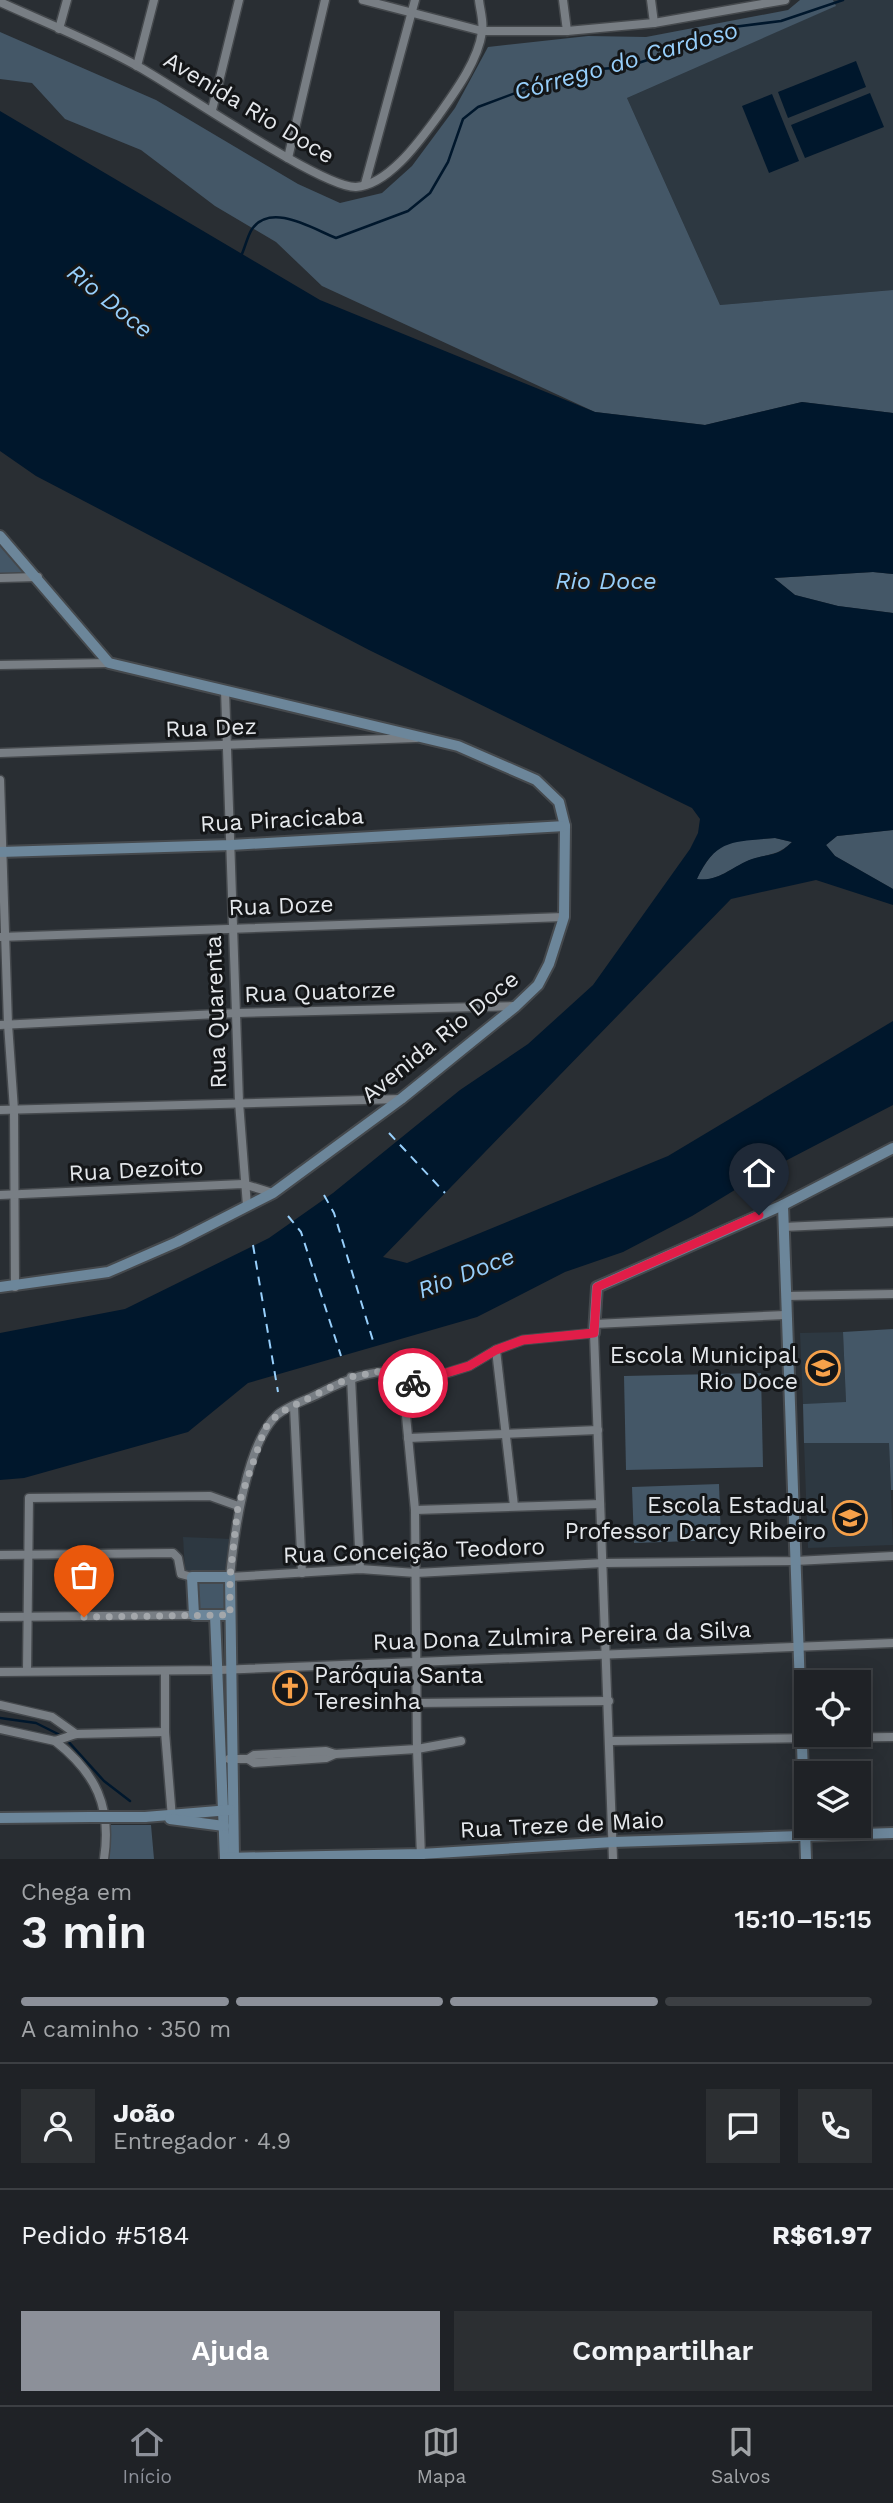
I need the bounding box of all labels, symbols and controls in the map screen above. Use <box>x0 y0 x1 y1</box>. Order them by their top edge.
water label: Córrego do Cardoso <box>511 16 741 106</box>
street label: Avenida Rio Doce <box>159 46 339 170</box>
water label: Rio Doce <box>62 258 158 344</box>
water label: Rio Doce <box>555 567 657 595</box>
street label: Rua Dez <box>165 713 257 743</box>
street label: Rua Piracicaba <box>199 802 365 838</box>
street label: Rua Doze <box>228 891 334 921</box>
street label: Rua Quarenta <box>200 935 232 1089</box>
street label: Avenida Rio Doce <box>356 965 524 1109</box>
street label: Rua Quatorze <box>244 976 396 1008</box>
pin <box>729 1143 789 1215</box>
street label: Rua Dezoito <box>68 1153 204 1187</box>
icon: home <box>740 1154 778 1192</box>
water label: Rio Doce <box>414 1242 518 1304</box>
place label: Escola Municipal Rio Doce <box>610 1342 798 1395</box>
courier <box>378 1348 448 1418</box>
school or university icon: Escola Municipal Rio Doce <box>804 1349 842 1387</box>
icon: bike <box>394 1364 432 1402</box>
place label: Escola Estadual Professor Darcy Ribeiro <box>565 1492 826 1545</box>
school or university icon: Escola Estadual Professor Darcy Ribeiro <box>831 1499 869 1537</box>
street label: Rua Conceição Teodoro <box>283 1533 545 1569</box>
pin <box>54 1545 114 1617</box>
icon: bag <box>65 1556 103 1594</box>
street label: Rua Dona Zulmira Pereira da Silva <box>372 1616 752 1656</box>
place label: Paróquia Santa Teresinha <box>314 1662 483 1715</box>
church icon: Paróquia Santa Teresinha <box>271 1669 309 1707</box>
map controls <box>794 1670 871 1838</box>
button: locate <box>794 1670 871 1747</box>
button: layers <box>794 1761 871 1838</box>
street label: Rua Treze de Maio <box>459 1806 665 1844</box>
text: Chega em <box>21 1879 132 1906</box>
text: 15:10–15:15 <box>735 1904 872 1934</box>
text: 3 min <box>21 1905 147 1959</box>
text: A caminho · 350 m <box>21 2016 231 2043</box>
button: person <box>21 2089 95 2163</box>
button: chat <box>706 2089 780 2163</box>
button: phone <box>798 2089 872 2163</box>
text: João <box>113 2098 175 2128</box>
text: Entregador · 4.9 <box>113 2128 291 2155</box>
text: Pedido #5184 <box>21 2220 189 2250</box>
text: R$61.97 <box>772 2220 872 2250</box>
button: Ajuda <box>21 2311 440 2391</box>
button: Compartilhar <box>454 2311 872 2391</box>
tab: Início <box>122 2423 172 2488</box>
tab: Mapa <box>417 2423 466 2488</box>
tab: Salvos <box>711 2423 771 2488</box>

